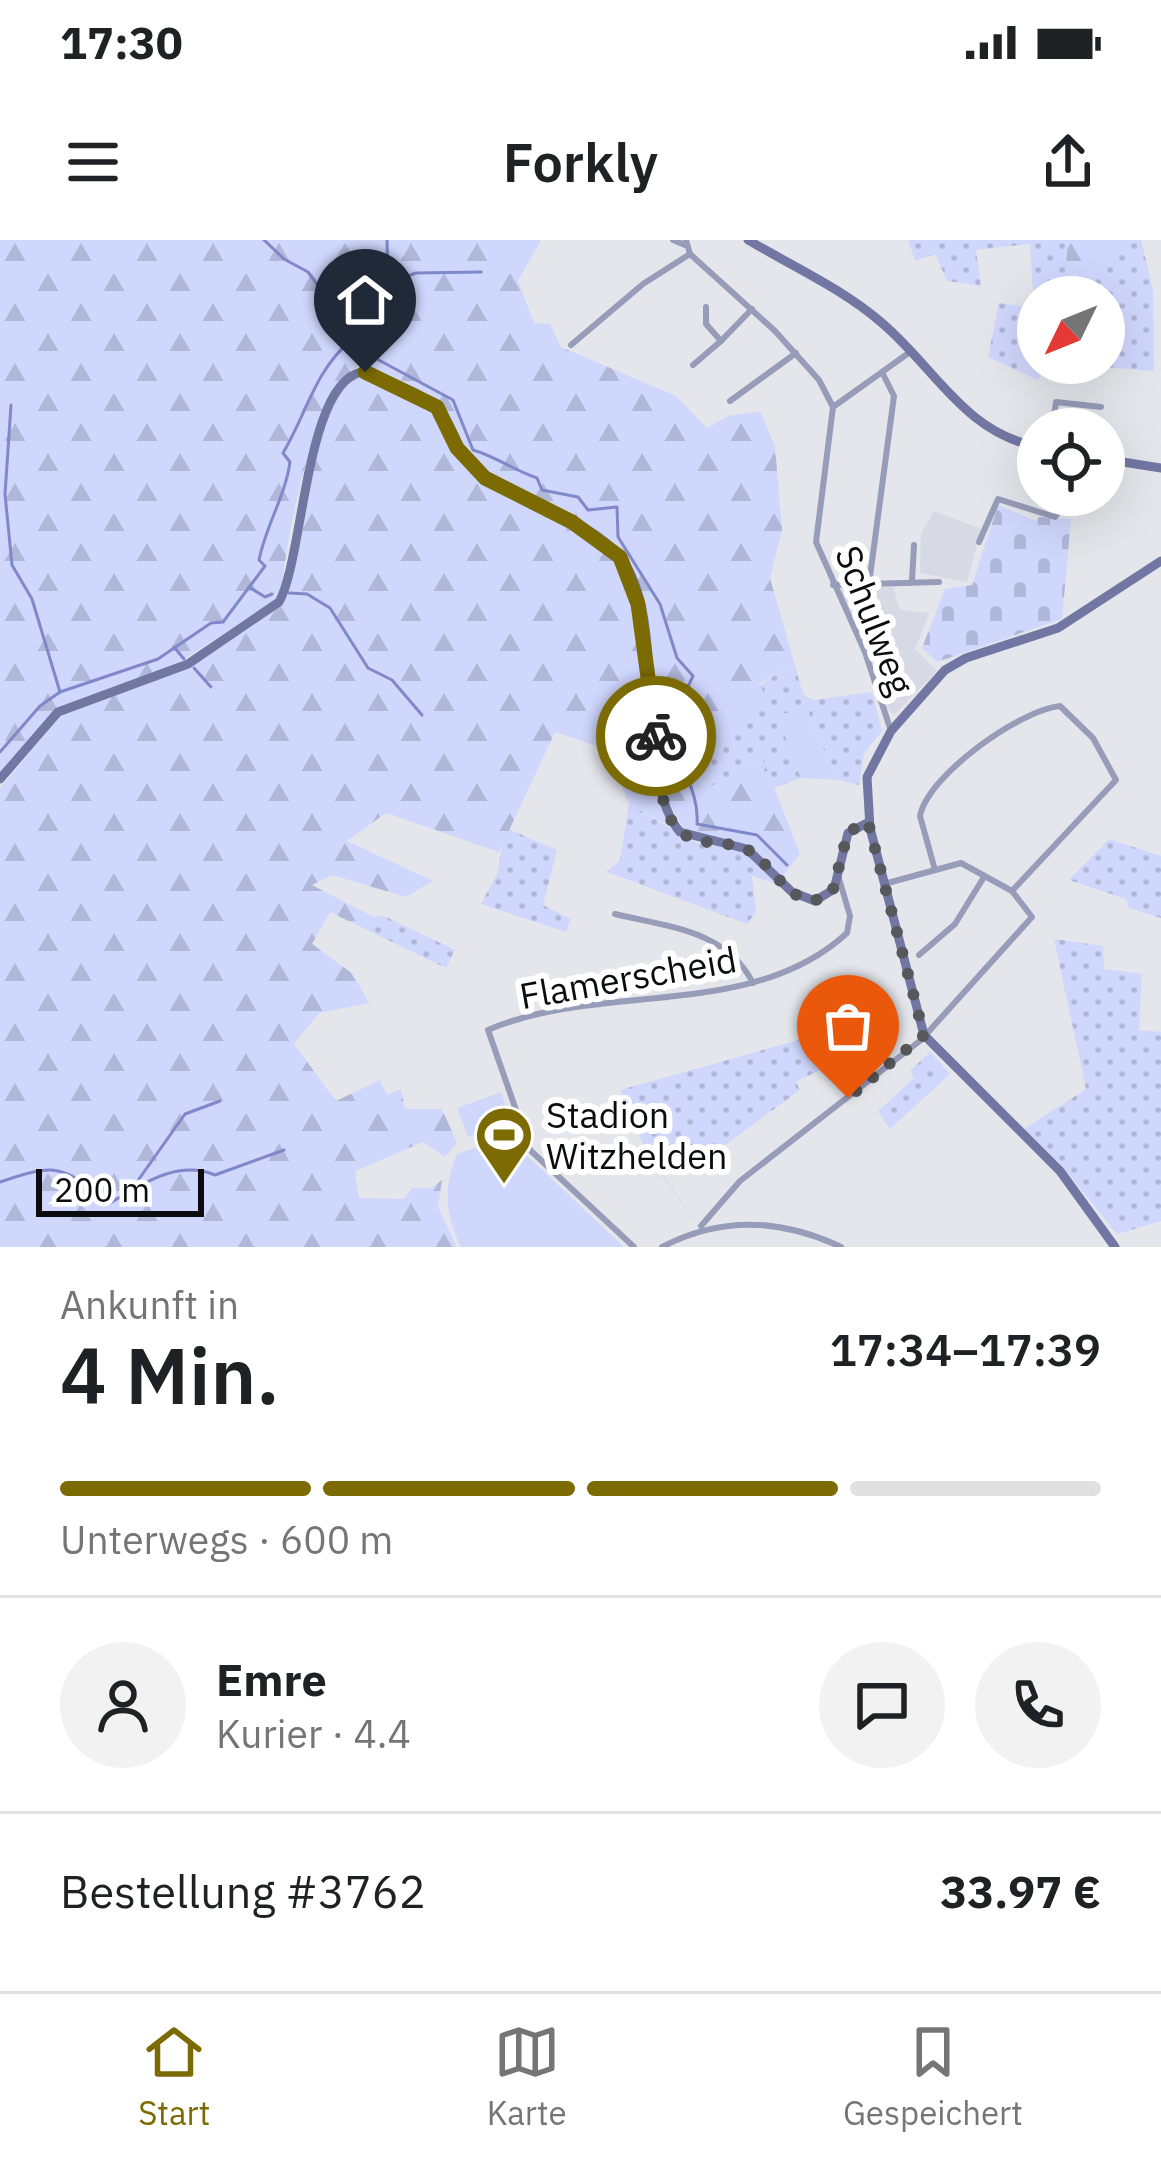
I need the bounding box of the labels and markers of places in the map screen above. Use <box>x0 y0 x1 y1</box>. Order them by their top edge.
pin <box>314 249 416 372</box>
pin <box>797 975 899 1098</box>
place label: Stadion Witzhelden <box>546 1091 728 1179</box>
sports icon: Stadion Witzhelden <box>473 1104 535 1186</box>

